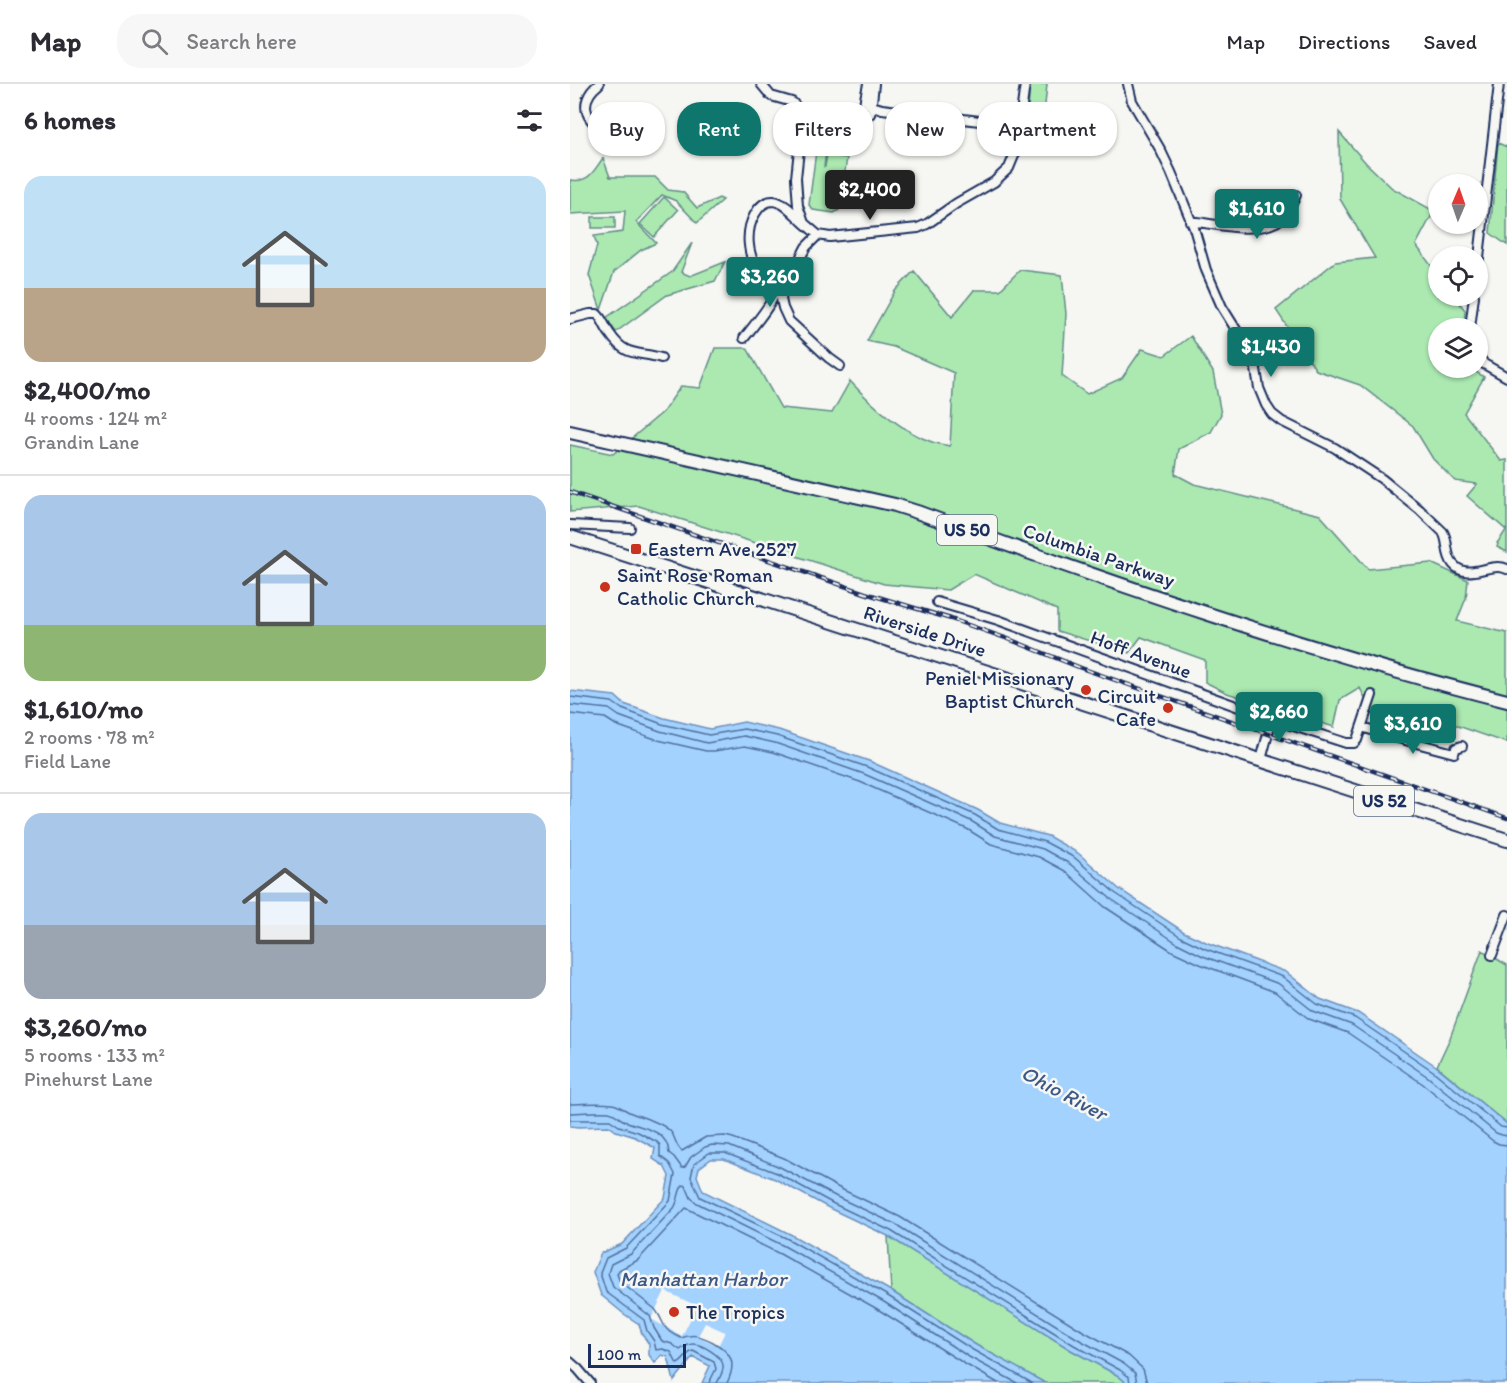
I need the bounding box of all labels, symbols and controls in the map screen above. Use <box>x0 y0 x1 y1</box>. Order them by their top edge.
search box <box>117 14 537 68</box>
text: Map <box>30 24 81 58</box>
icon: search <box>138 25 171 58</box>
text: Search here <box>186 28 297 55</box>
text: Map <box>1227 29 1265 54</box>
text: Directions <box>1298 29 1390 54</box>
text: Saved <box>1423 29 1477 54</box>
chip: Buy <box>588 102 665 156</box>
chip: Rent <box>677 102 761 156</box>
chip: Filters <box>773 102 873 156</box>
chip: New <box>885 102 965 156</box>
chip: Apartment <box>977 102 1117 156</box>
text: 6 homes <box>24 104 116 136</box>
icon: filters <box>513 104 546 137</box>
pin: $2,400 <box>821 170 919 221</box>
north arrow <box>1428 174 1488 234</box>
map controls <box>1428 174 1488 378</box>
text: $2,400 <box>839 177 901 201</box>
pin: $1,610 <box>1208 189 1306 240</box>
text: $1,610 <box>1229 196 1285 220</box>
icon: home <box>231 215 339 323</box>
button: locate <box>1428 246 1488 306</box>
pin: $3,260 <box>721 257 819 308</box>
text: $3,260 <box>740 264 800 288</box>
button: layers <box>1428 318 1488 378</box>
pin: $1,430 <box>1222 327 1320 378</box>
text: $1,430 <box>1241 334 1301 358</box>
text: $2,400/mo <box>24 374 151 406</box>
text: 4 rooms · 124 m² <box>24 406 167 430</box>
text: Grandin Lane <box>24 430 139 454</box>
road number: US 50 <box>937 515 997 545</box>
street label: Columbia Parkway <box>1020 518 1179 592</box>
icon: home <box>231 534 339 642</box>
place label: Eastern Ave 2527 <box>648 537 797 561</box>
marker: Eastern Ave 2527 <box>629 542 643 556</box>
place label: Saint Rose Roman Catholic Church <box>617 563 773 610</box>
marker: Saint Rose Roman Catholic Church <box>598 580 612 594</box>
street label: Riverside Drive <box>861 600 989 662</box>
street label: Hoff Avenue <box>1087 625 1195 683</box>
place label: Peniel Missionary Baptist Church <box>925 666 1075 713</box>
marker: Peniel Missionary Baptist Church <box>1079 683 1093 697</box>
place label: Circuit Cafe <box>1097 684 1156 731</box>
pin: $2,660 <box>1230 692 1328 743</box>
text: $1,610/mo <box>24 693 143 725</box>
text: $2,660 <box>1250 699 1308 723</box>
marker: Circuit Cafe <box>1161 701 1175 715</box>
pin: $3,610 <box>1364 704 1462 755</box>
text: $3,610 <box>1384 711 1442 735</box>
text: 2 rooms · 78 m² <box>24 725 155 749</box>
text: Field Lane <box>24 749 111 773</box>
road number: US 52 <box>1354 786 1414 816</box>
icon: home <box>231 852 339 960</box>
text: $3,260/mo <box>24 1011 147 1043</box>
text: 5 rooms · 133 m² <box>24 1043 165 1067</box>
water label: Ohio River <box>1017 1060 1114 1127</box>
text: Pinehurst Lane <box>24 1067 153 1091</box>
water label: Manhattan Harbor <box>620 1266 789 1291</box>
place label: The Tropics <box>686 1300 785 1324</box>
marker: The Tropics <box>667 1305 681 1319</box>
scale bar <box>588 1341 686 1368</box>
text: 100 m <box>597 1345 641 1364</box>

